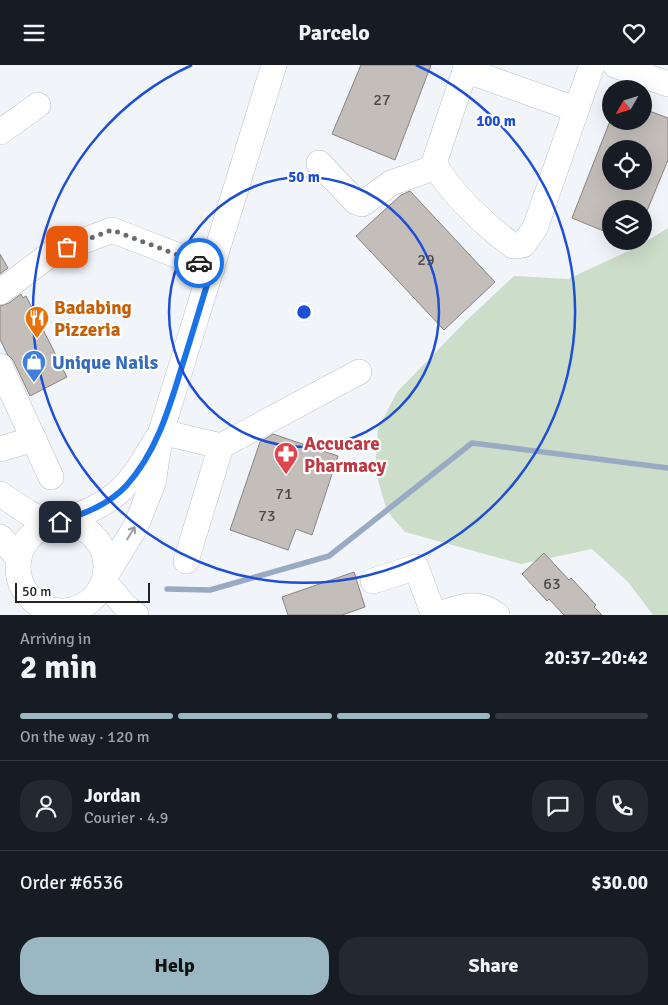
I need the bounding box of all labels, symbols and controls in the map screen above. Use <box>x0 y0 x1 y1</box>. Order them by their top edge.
icon: menu <box>20 19 48 47</box>
text: Parcelo <box>298 19 370 46</box>
icon: heart <box>620 19 648 47</box>
north arrow <box>602 80 652 130</box>
map controls <box>602 80 652 250</box>
house number: 27 <box>373 90 391 110</box>
text: 100 m <box>476 112 516 130</box>
button: locate <box>602 140 652 190</box>
text: 50 m <box>288 168 320 186</box>
button: layers <box>602 200 652 250</box>
pin <box>46 226 88 268</box>
icon: bag <box>53 233 81 261</box>
courier <box>174 238 224 288</box>
icon: car <box>185 249 213 277</box>
house number: 29 <box>417 250 435 270</box>
place label: Badabing Pizzeria <box>54 296 132 342</box>
centre of rings <box>295 303 313 321</box>
restaurant icon: Badabing Pizzeria <box>24 305 50 339</box>
shop icon: Unique Nails <box>21 349 47 383</box>
place label: Unique Nails <box>52 351 158 375</box>
place label: Accucare Pharmacy <box>304 432 387 478</box>
pharmacy icon: Accucare Pharmacy <box>273 441 299 475</box>
house number: 71 <box>275 484 293 504</box>
pin <box>39 501 81 543</box>
house number: 73 <box>258 506 276 526</box>
icon: home <box>46 508 74 536</box>
one-way arrow <box>127 527 137 541</box>
house number: 63 <box>543 574 561 594</box>
scale bar <box>15 580 150 603</box>
text: 50 m <box>22 583 51 600</box>
text: Arriving in <box>20 629 91 649</box>
text: 20:37–20:42 <box>544 646 648 670</box>
text: 2 min <box>20 648 97 687</box>
text: On the way · 120 m <box>20 727 150 747</box>
button: person <box>20 780 72 832</box>
button: chat <box>532 780 584 832</box>
button: phone <box>596 780 648 832</box>
text: Jordan <box>84 784 141 808</box>
text: Courier · 4.9 <box>84 808 168 828</box>
text: Order #6536 <box>20 871 123 895</box>
text: $30.00 <box>591 871 648 895</box>
button: Help <box>20 937 329 995</box>
button: Share <box>339 937 648 995</box>

